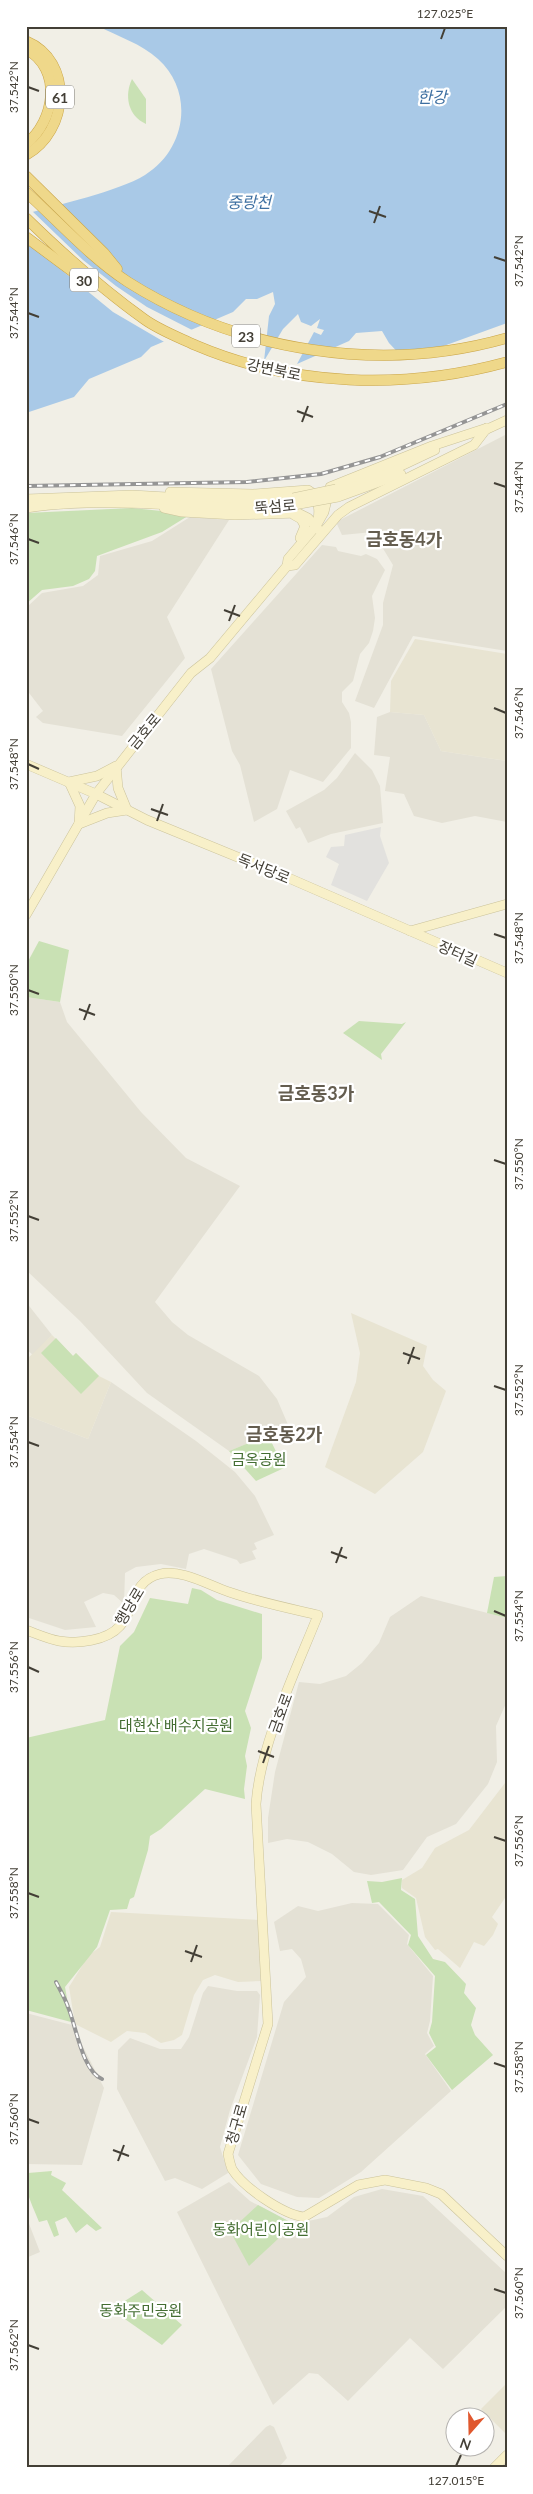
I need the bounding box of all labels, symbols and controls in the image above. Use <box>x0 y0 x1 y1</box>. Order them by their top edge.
text: 127.025°E <box>417 6 473 21</box>
text: 37.542°N <box>6 61 21 113</box>
road number: 61 <box>46 85 74 108</box>
water label: 한강 <box>417 87 449 106</box>
water label: 중랑천 <box>227 192 273 211</box>
text: 37.542°N <box>511 235 526 287</box>
road number: 30 <box>70 268 98 292</box>
text: 37.544°N <box>6 287 21 339</box>
road number: 23 <box>232 324 260 348</box>
street label: 강변북로 <box>245 354 303 384</box>
text: 37.544°N <box>511 461 526 513</box>
street label: 뚝섬로 <box>254 495 296 517</box>
text: 37.546°N <box>6 513 21 565</box>
district label: 금호동4가 <box>366 528 443 550</box>
text: 37.546°N <box>511 687 526 739</box>
street label: 금호로 <box>124 709 164 753</box>
text: 37.548°N <box>6 738 21 790</box>
street label: 독서당로 <box>235 849 293 887</box>
text: 37.548°N <box>511 912 526 964</box>
street label: 장터길 <box>435 936 481 970</box>
text: 37.550°N <box>6 964 21 1016</box>
district label: 금호동3가 <box>278 1082 355 1104</box>
text: 37.550°N <box>511 1138 526 1190</box>
text: 37.552°N <box>6 1190 21 1242</box>
text: 37.552°N <box>511 1364 526 1416</box>
text: 37.554°N <box>6 1416 21 1468</box>
district label: 금호동2가 <box>246 1423 323 1445</box>
park label: 금옥공원 <box>231 1450 287 1468</box>
street label: 행당로 <box>111 1584 147 1628</box>
text: 37.554°N <box>511 1590 526 1642</box>
text: 37.556°N <box>6 1641 21 1693</box>
street label: 금호로 <box>264 1690 296 1736</box>
park label: 대현산 배수지공원 <box>119 1716 233 1734</box>
text: 37.556°N <box>511 1815 526 1867</box>
text: 37.558°N <box>6 1867 21 1919</box>
text: 37.558°N <box>511 2041 526 2093</box>
text: 37.560°N <box>6 2093 21 2145</box>
street label: 청구로 <box>222 2102 250 2146</box>
park label: 동화어린이공원 <box>213 2220 309 2238</box>
text: 37.560°N <box>511 2267 526 2319</box>
park label: 동화주민공원 <box>100 2301 182 2319</box>
text: 37.562°N <box>6 2319 21 2371</box>
north arrow <box>446 2406 496 2456</box>
text: N <box>457 2435 473 2455</box>
text: 127.015°E <box>428 2473 484 2488</box>

